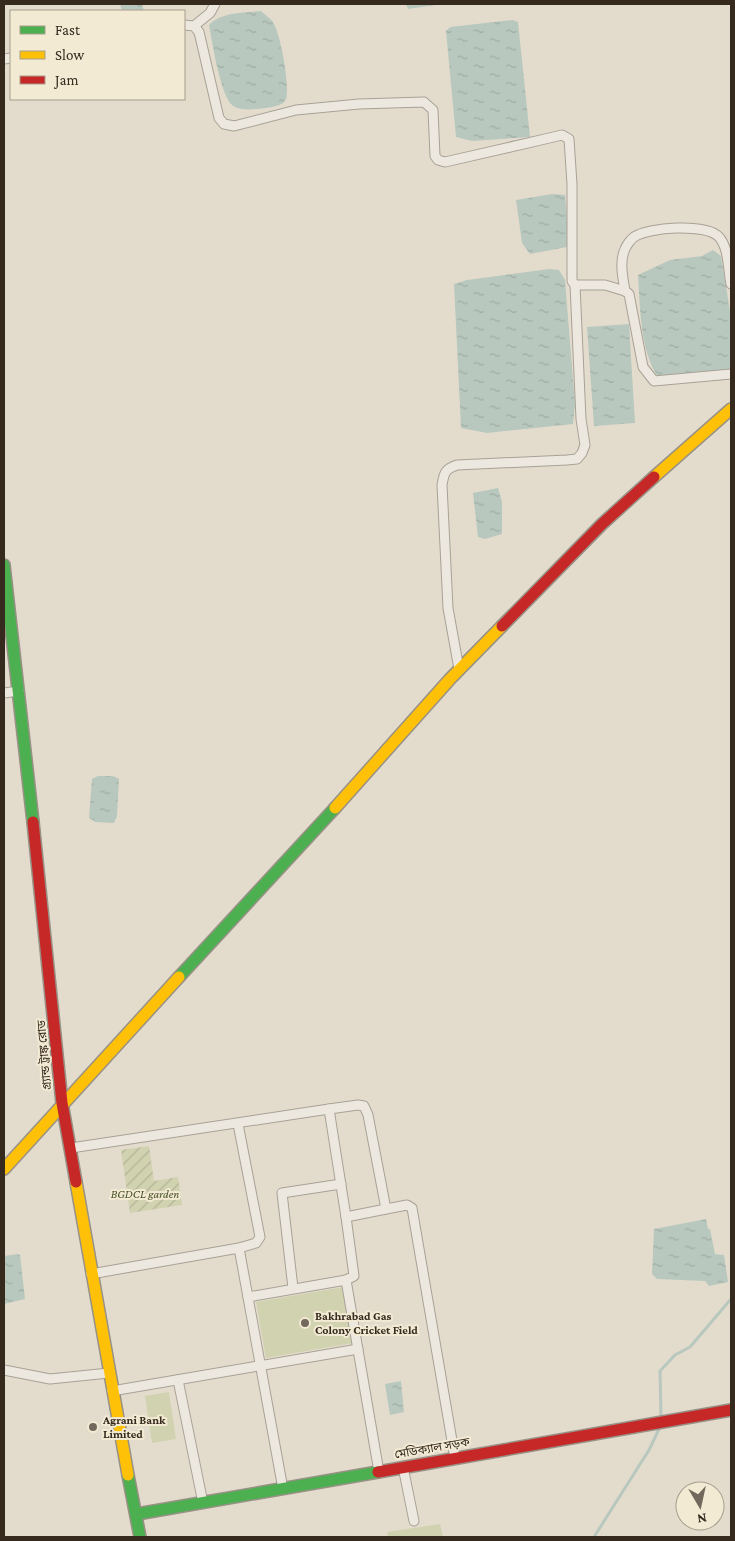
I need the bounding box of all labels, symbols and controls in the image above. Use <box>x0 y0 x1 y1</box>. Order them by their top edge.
legend <box>10 10 185 100</box>
text: Fast <box>55 22 81 38</box>
text: Slow <box>55 47 85 63</box>
text: Jam <box>53 72 78 89</box>
street label: গ্র্যান্ড ট্রাঙ্ক রোড <box>33 1019 54 1091</box>
park label: BGDCL garden <box>111 1187 179 1201</box>
place label: Bakhrabad Gas Colony Cricket Field <box>315 1309 418 1337</box>
marker: Bakhrabad Gas Colony Cricket Field <box>299 1317 311 1329</box>
place label: Agrani Bank Limited <box>102 1413 166 1441</box>
marker: Agrani Bank Limited <box>87 1421 99 1433</box>
street label: মেডিক্যাল সড়ক <box>393 1433 471 1462</box>
north arrow <box>675 1481 725 1531</box>
text: N <box>696 1510 708 1528</box>

